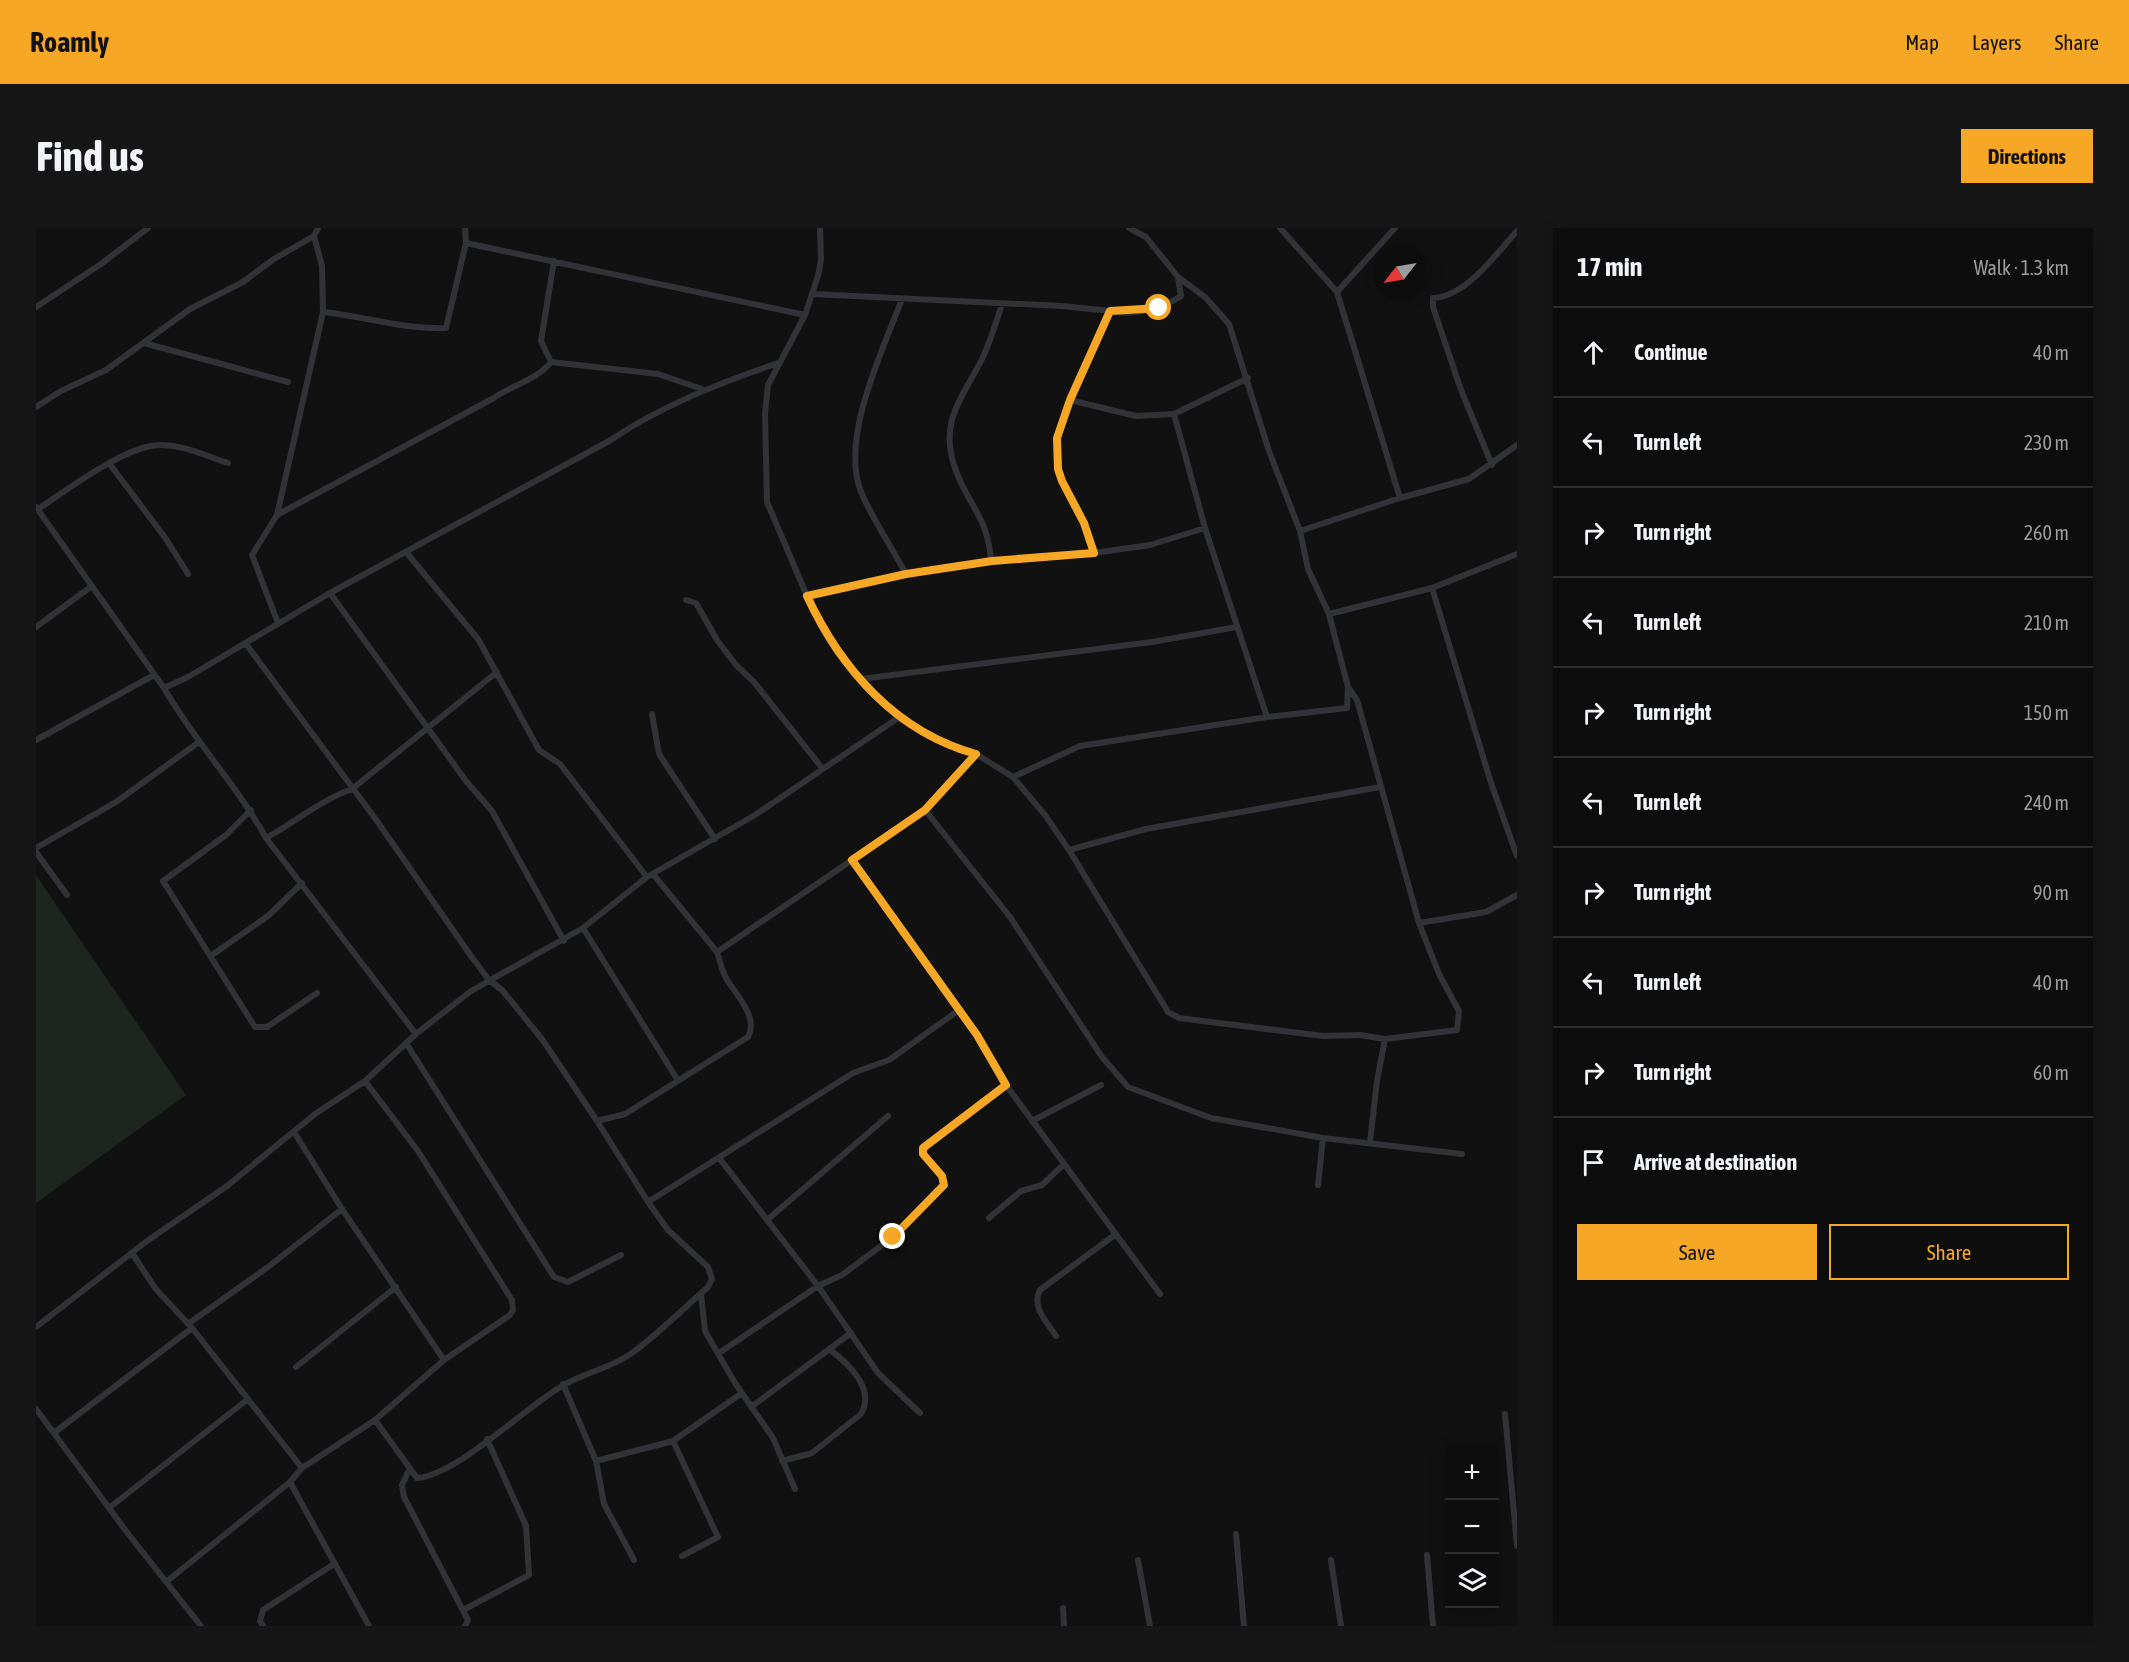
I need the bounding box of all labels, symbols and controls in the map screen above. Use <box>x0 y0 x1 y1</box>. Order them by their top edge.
text: Roamly <box>30 26 109 58</box>
text: Map <box>1905 30 1939 54</box>
text: Layers <box>1972 30 2022 54</box>
text: Share <box>2055 30 2099 54</box>
button: Directions <box>1961 129 2093 183</box>
text: Find us <box>36 132 144 180</box>
north arrow <box>1373 246 1427 300</box>
text: 17 min <box>1577 252 1642 282</box>
text: Walk · 1.3 km <box>1974 256 2069 279</box>
route start <box>1145 294 1171 320</box>
icon: ahead <box>1577 336 1610 369</box>
text: Continue <box>1634 339 1708 365</box>
text: 40 m <box>2033 341 2069 364</box>
icon: left <box>1577 426 1610 459</box>
text: Turn left <box>1634 429 1701 455</box>
text: 230 m <box>2024 431 2069 454</box>
icon: right <box>1577 516 1610 549</box>
text: Turn right <box>1634 519 1711 545</box>
text: 260 m <box>2024 521 2069 544</box>
icon: left <box>1577 606 1610 639</box>
text: Turn left <box>1634 609 1701 635</box>
text: 210 m <box>2024 611 2069 634</box>
icon: right <box>1577 696 1610 729</box>
text: Turn right <box>1634 699 1711 725</box>
text: 150 m <box>2024 701 2069 724</box>
icon: left <box>1577 786 1610 819</box>
text: Turn left <box>1634 789 1701 815</box>
text: 240 m <box>2024 791 2069 814</box>
icon: right <box>1577 876 1610 909</box>
text: Turn right <box>1634 879 1711 905</box>
text: 90 m <box>2033 881 2069 904</box>
icon: left <box>1577 966 1610 999</box>
text: Turn left <box>1634 969 1701 995</box>
text: 40 m <box>2033 971 2069 994</box>
icon: right <box>1577 1056 1610 1089</box>
text: Turn right <box>1634 1059 1711 1085</box>
text: 60 m <box>2033 1061 2069 1084</box>
icon: arrive <box>1577 1146 1610 1179</box>
text: Arrive at destination <box>1634 1149 1797 1175</box>
route end <box>879 1223 905 1249</box>
button: Save <box>1577 1224 1817 1280</box>
button: Share <box>1829 1224 2069 1280</box>
map controls <box>1445 1446 1499 1608</box>
button: + <box>1445 1446 1499 1500</box>
button: − <box>1445 1500 1499 1554</box>
button: layers <box>1445 1554 1499 1608</box>

